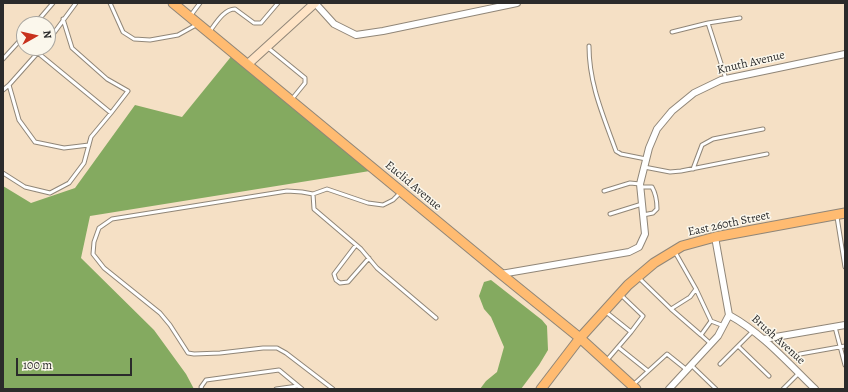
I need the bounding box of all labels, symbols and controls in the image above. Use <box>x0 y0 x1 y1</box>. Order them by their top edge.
north arrow <box>16 16 56 56</box>
text: N <box>39 29 55 39</box>
street label: Knuth Avenue <box>716 48 786 78</box>
street label: Euclid Avenue <box>382 158 444 214</box>
street label: East 260th Street <box>687 208 771 240</box>
street label: Brush Avenue <box>748 312 808 368</box>
scale bar <box>18 350 134 376</box>
text: 100 m <box>23 357 52 373</box>

